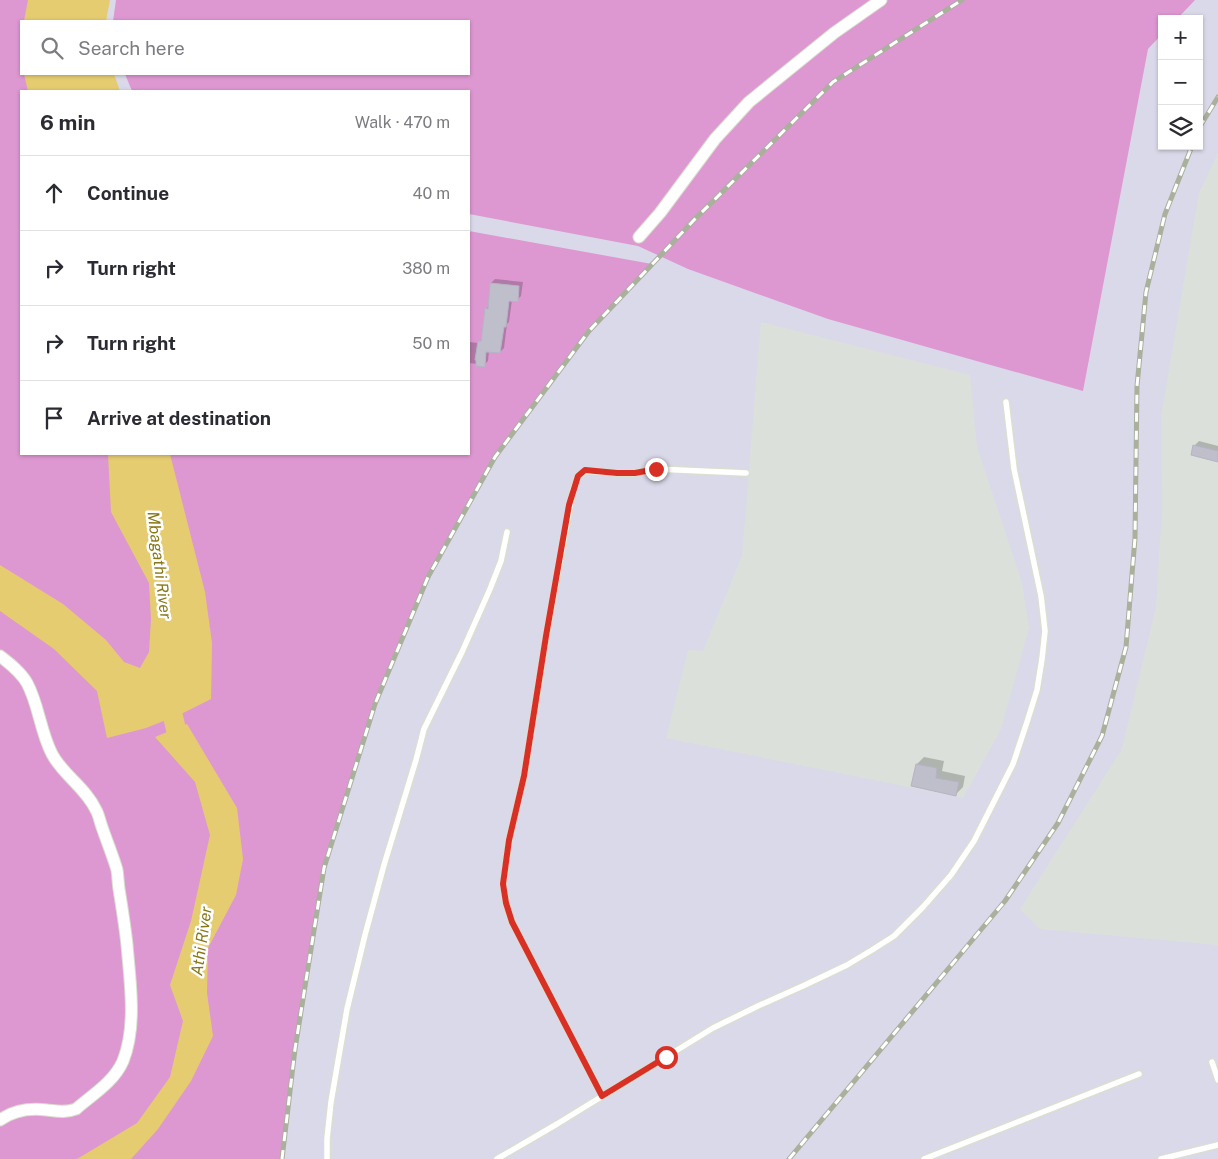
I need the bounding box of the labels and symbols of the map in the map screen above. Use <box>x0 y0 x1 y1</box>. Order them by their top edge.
route end <box>645 458 668 481</box>
water label: Mbagathi River <box>143 510 176 621</box>
water label: Athi River <box>187 904 216 977</box>
route start <box>655 1046 678 1069</box>

